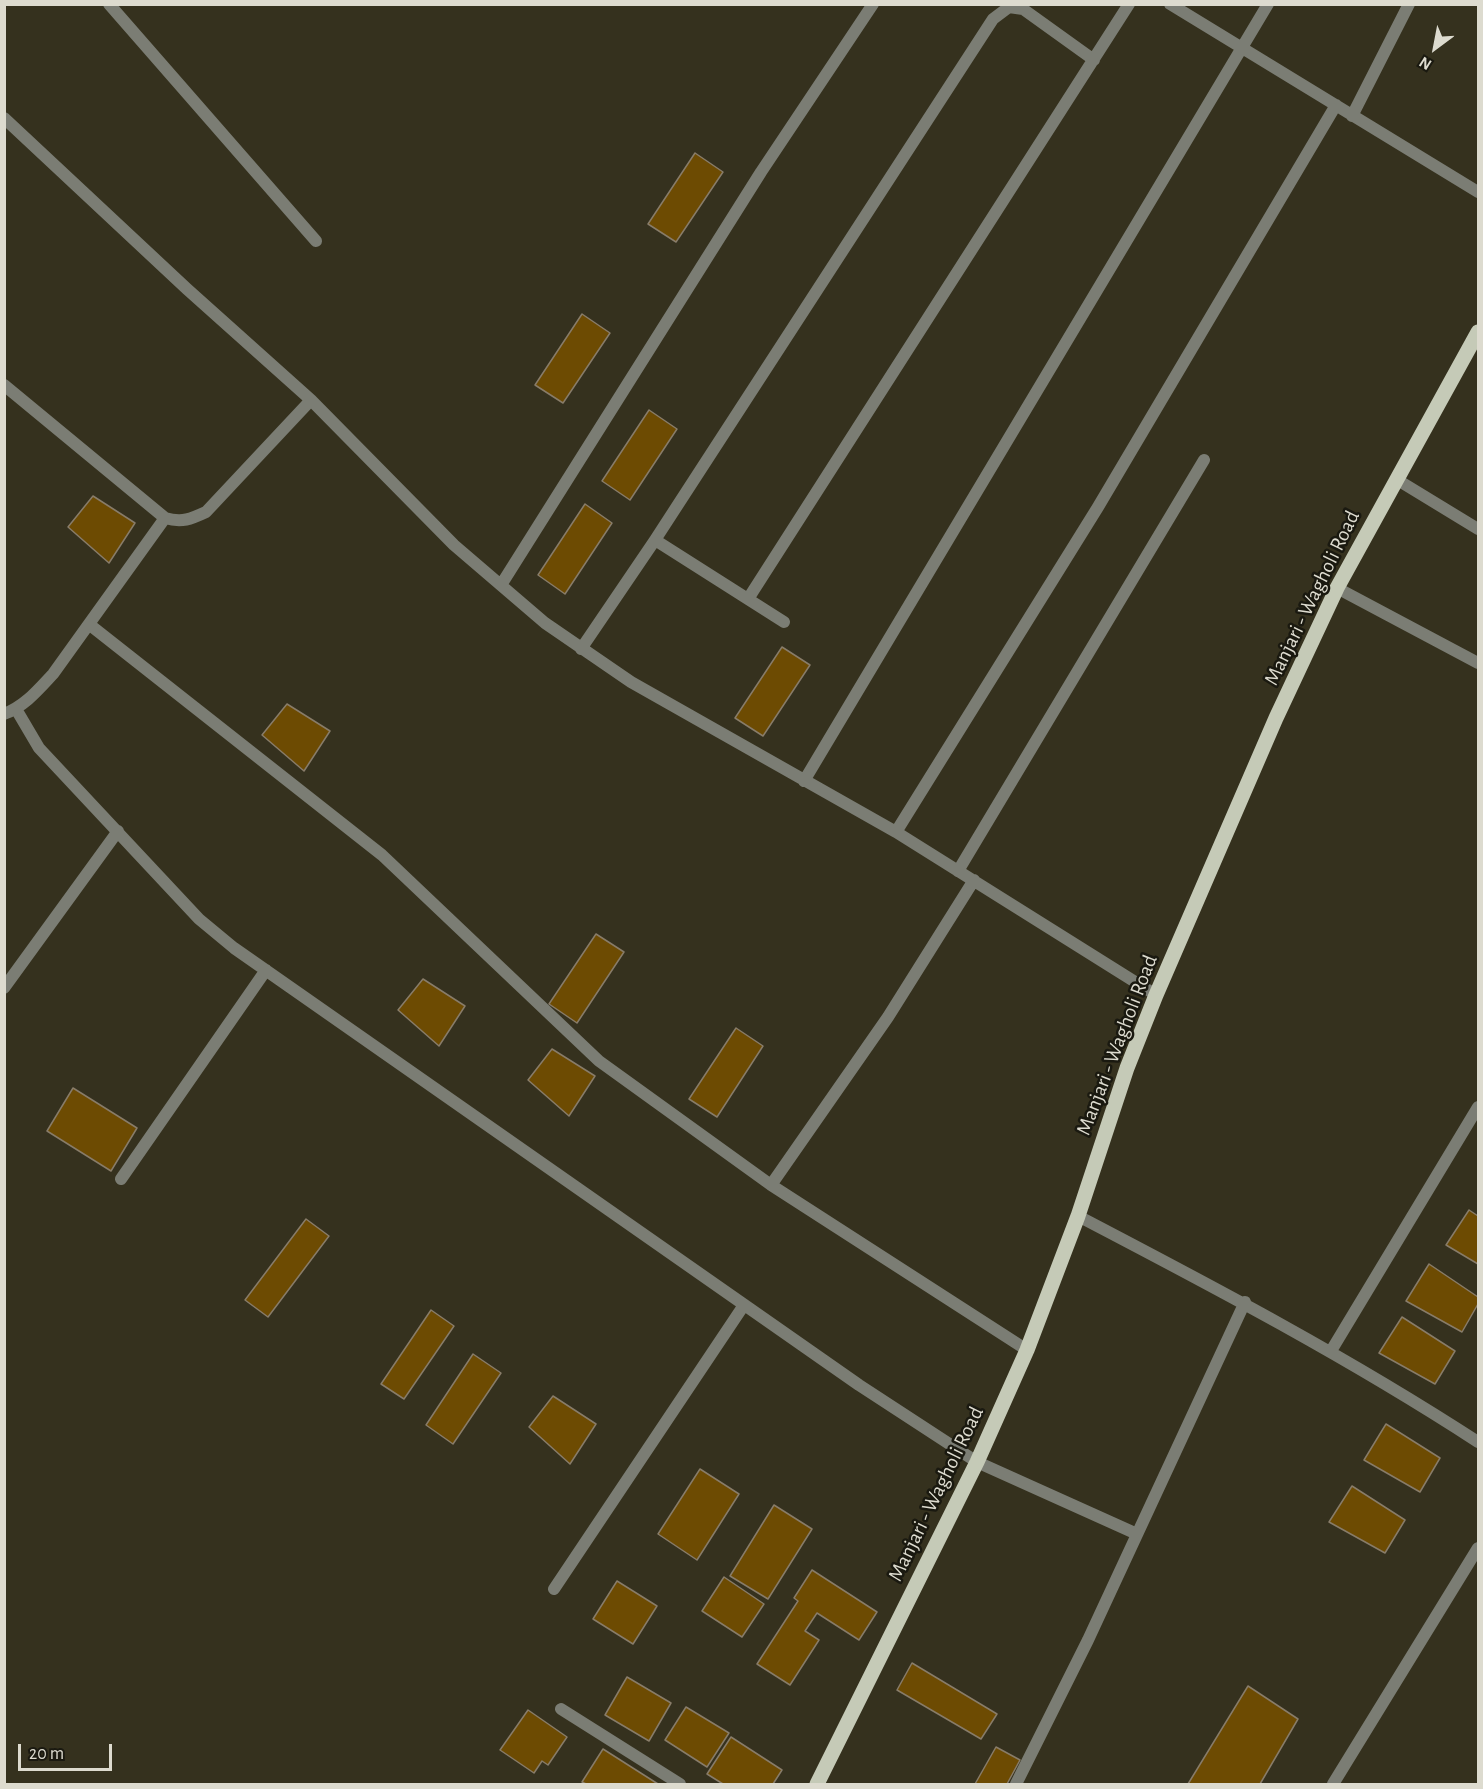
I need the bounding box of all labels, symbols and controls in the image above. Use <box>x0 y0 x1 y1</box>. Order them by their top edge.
north arrow <box>1405 18 1465 78</box>
text: N <box>1417 54 1434 73</box>
street label: Manjari - Wagholi Road <box>1259 507 1365 689</box>
street label: Manjari - Wagholi Road <box>1071 951 1163 1139</box>
street label: Manjari - Wagholi Road <box>883 1403 989 1585</box>
scale bar <box>21 1732 116 1770</box>
text: 20 m <box>29 1745 64 1763</box>

